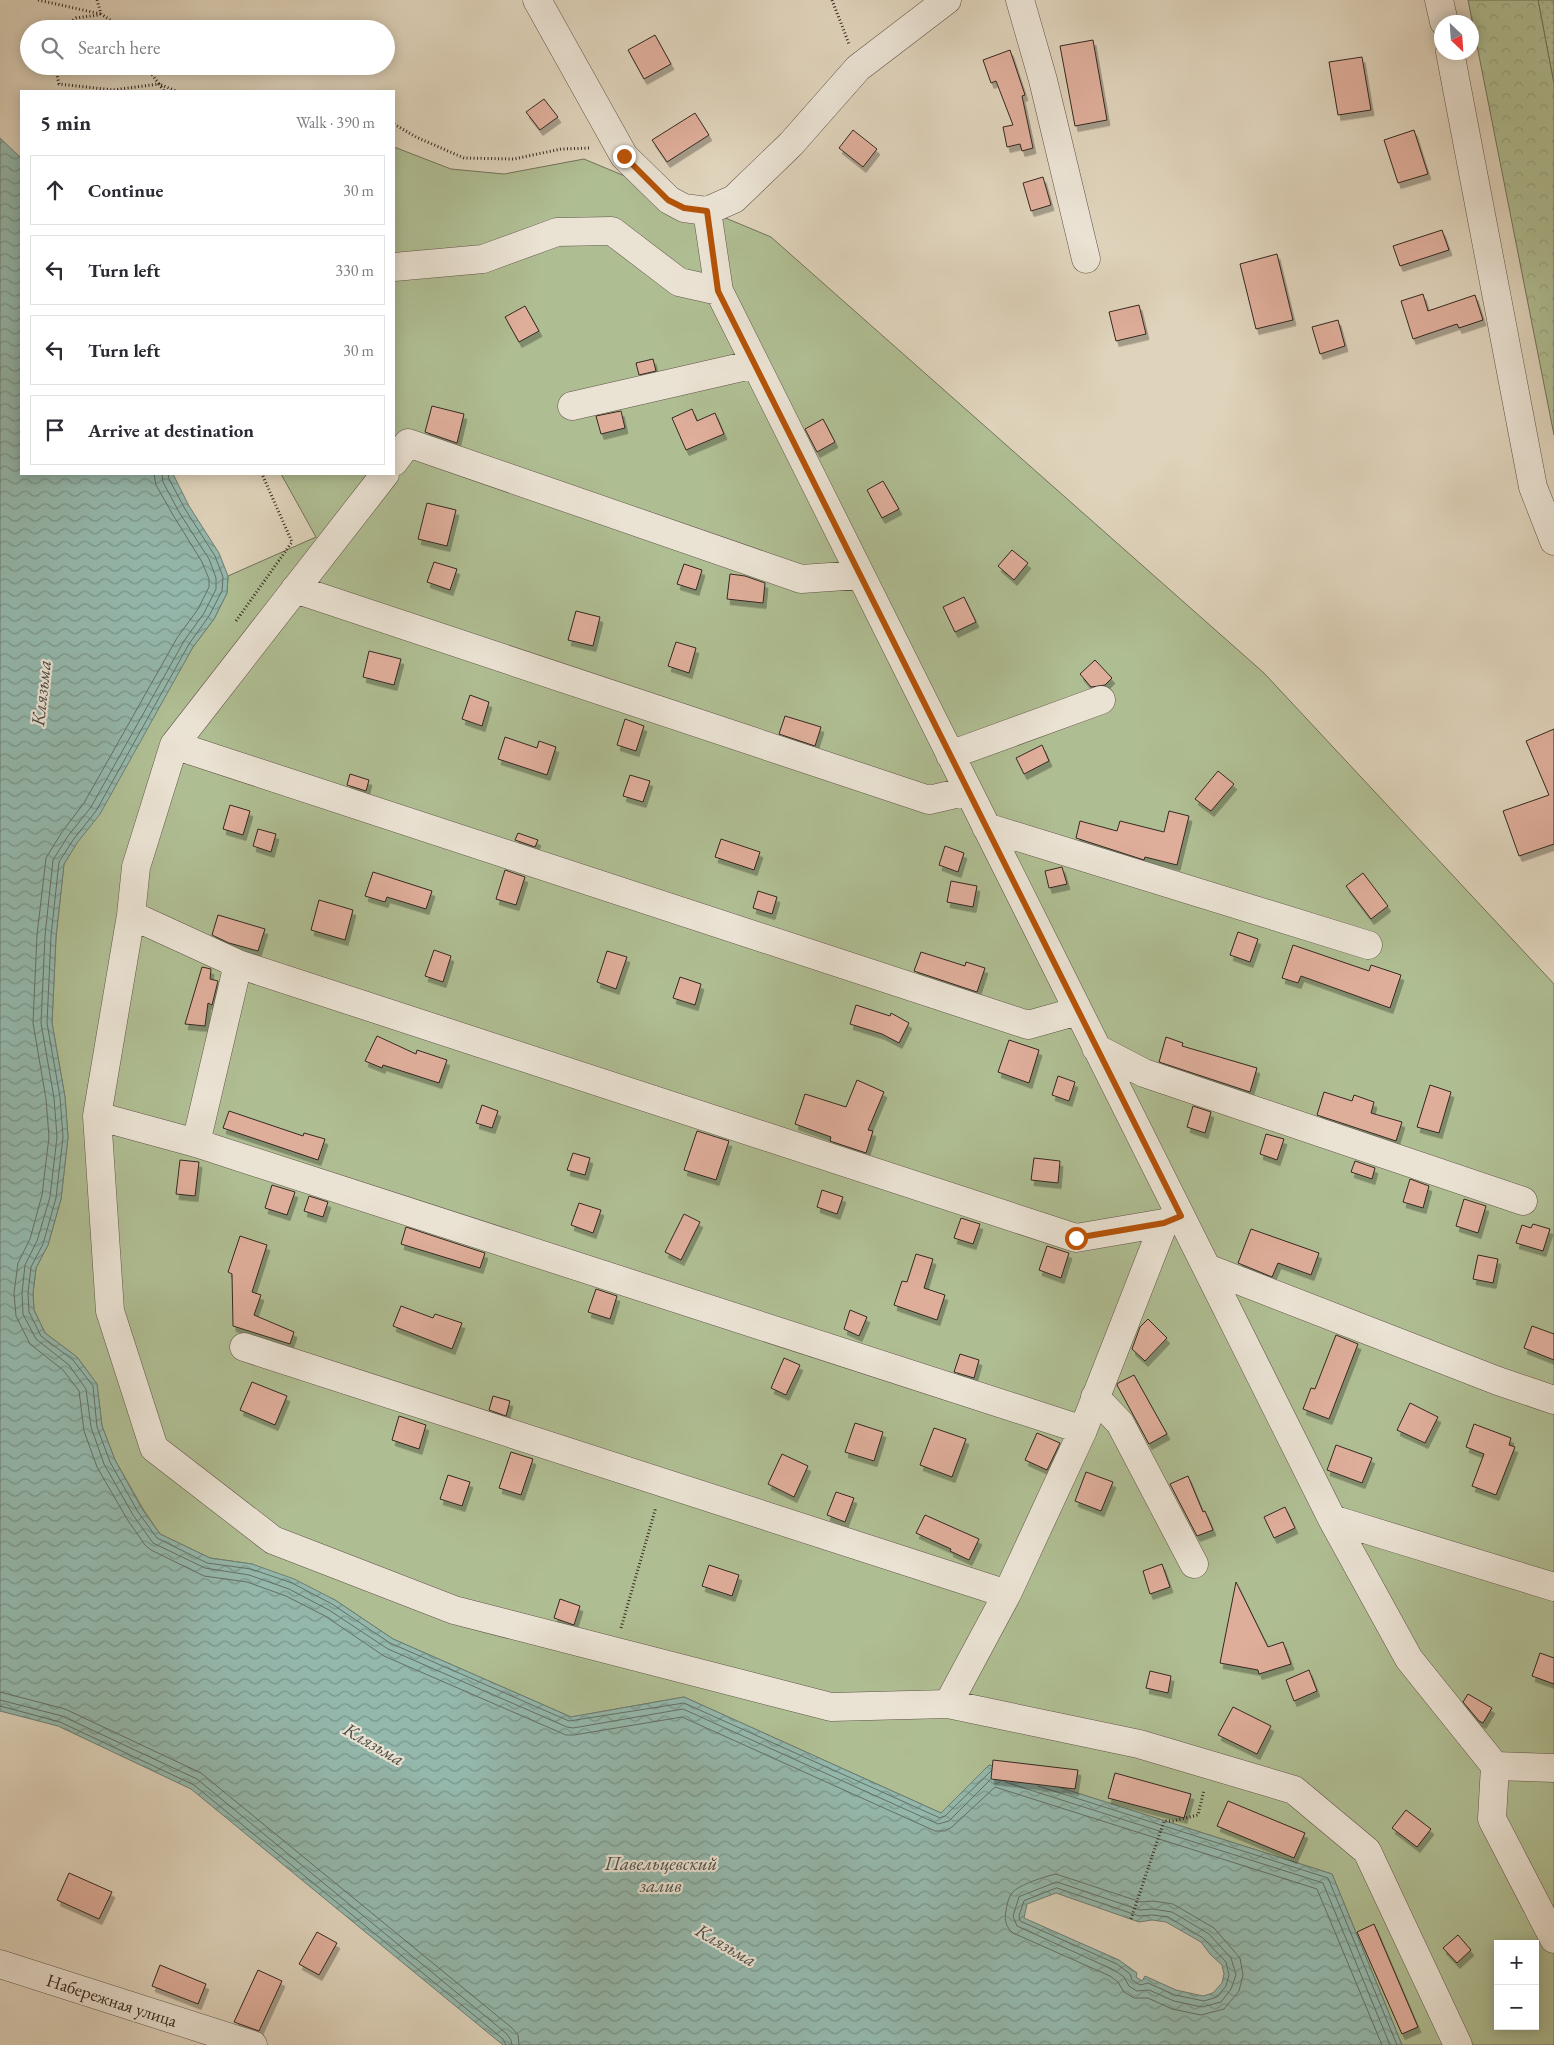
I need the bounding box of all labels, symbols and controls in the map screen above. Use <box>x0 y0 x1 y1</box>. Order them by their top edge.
north arrow <box>1434 15 1479 60</box>
search box <box>20 20 395 75</box>
icon: search <box>38 34 66 62</box>
text: Search here <box>78 35 160 60</box>
text: 5 min <box>40 109 91 136</box>
text: Walk · 390 m <box>296 112 375 133</box>
route end <box>613 145 636 168</box>
icon: ahead <box>41 176 69 204</box>
text: Continue <box>88 178 163 203</box>
text: 30 m <box>343 180 374 201</box>
icon: left <box>41 256 69 284</box>
text: Turn left <box>88 258 160 283</box>
text: 330 m <box>335 260 374 281</box>
icon: left <box>41 336 69 364</box>
text: Turn left <box>88 338 160 363</box>
text: 30 m <box>343 340 374 361</box>
icon: arrive <box>41 416 69 444</box>
text: Arrive at destination <box>88 418 254 443</box>
water label: Клязьма <box>25 659 57 728</box>
route start <box>1065 1227 1088 1250</box>
water label: Клязьма <box>338 1716 409 1771</box>
water label: Павельцевский залив <box>604 1851 718 1898</box>
water label: Клязьма <box>690 1917 761 1972</box>
map controls <box>1494 1940 1539 2030</box>
button: + <box>1494 1940 1539 1985</box>
street label: Набережная улица <box>44 1968 181 2032</box>
button: − <box>1494 1985 1539 2030</box>

